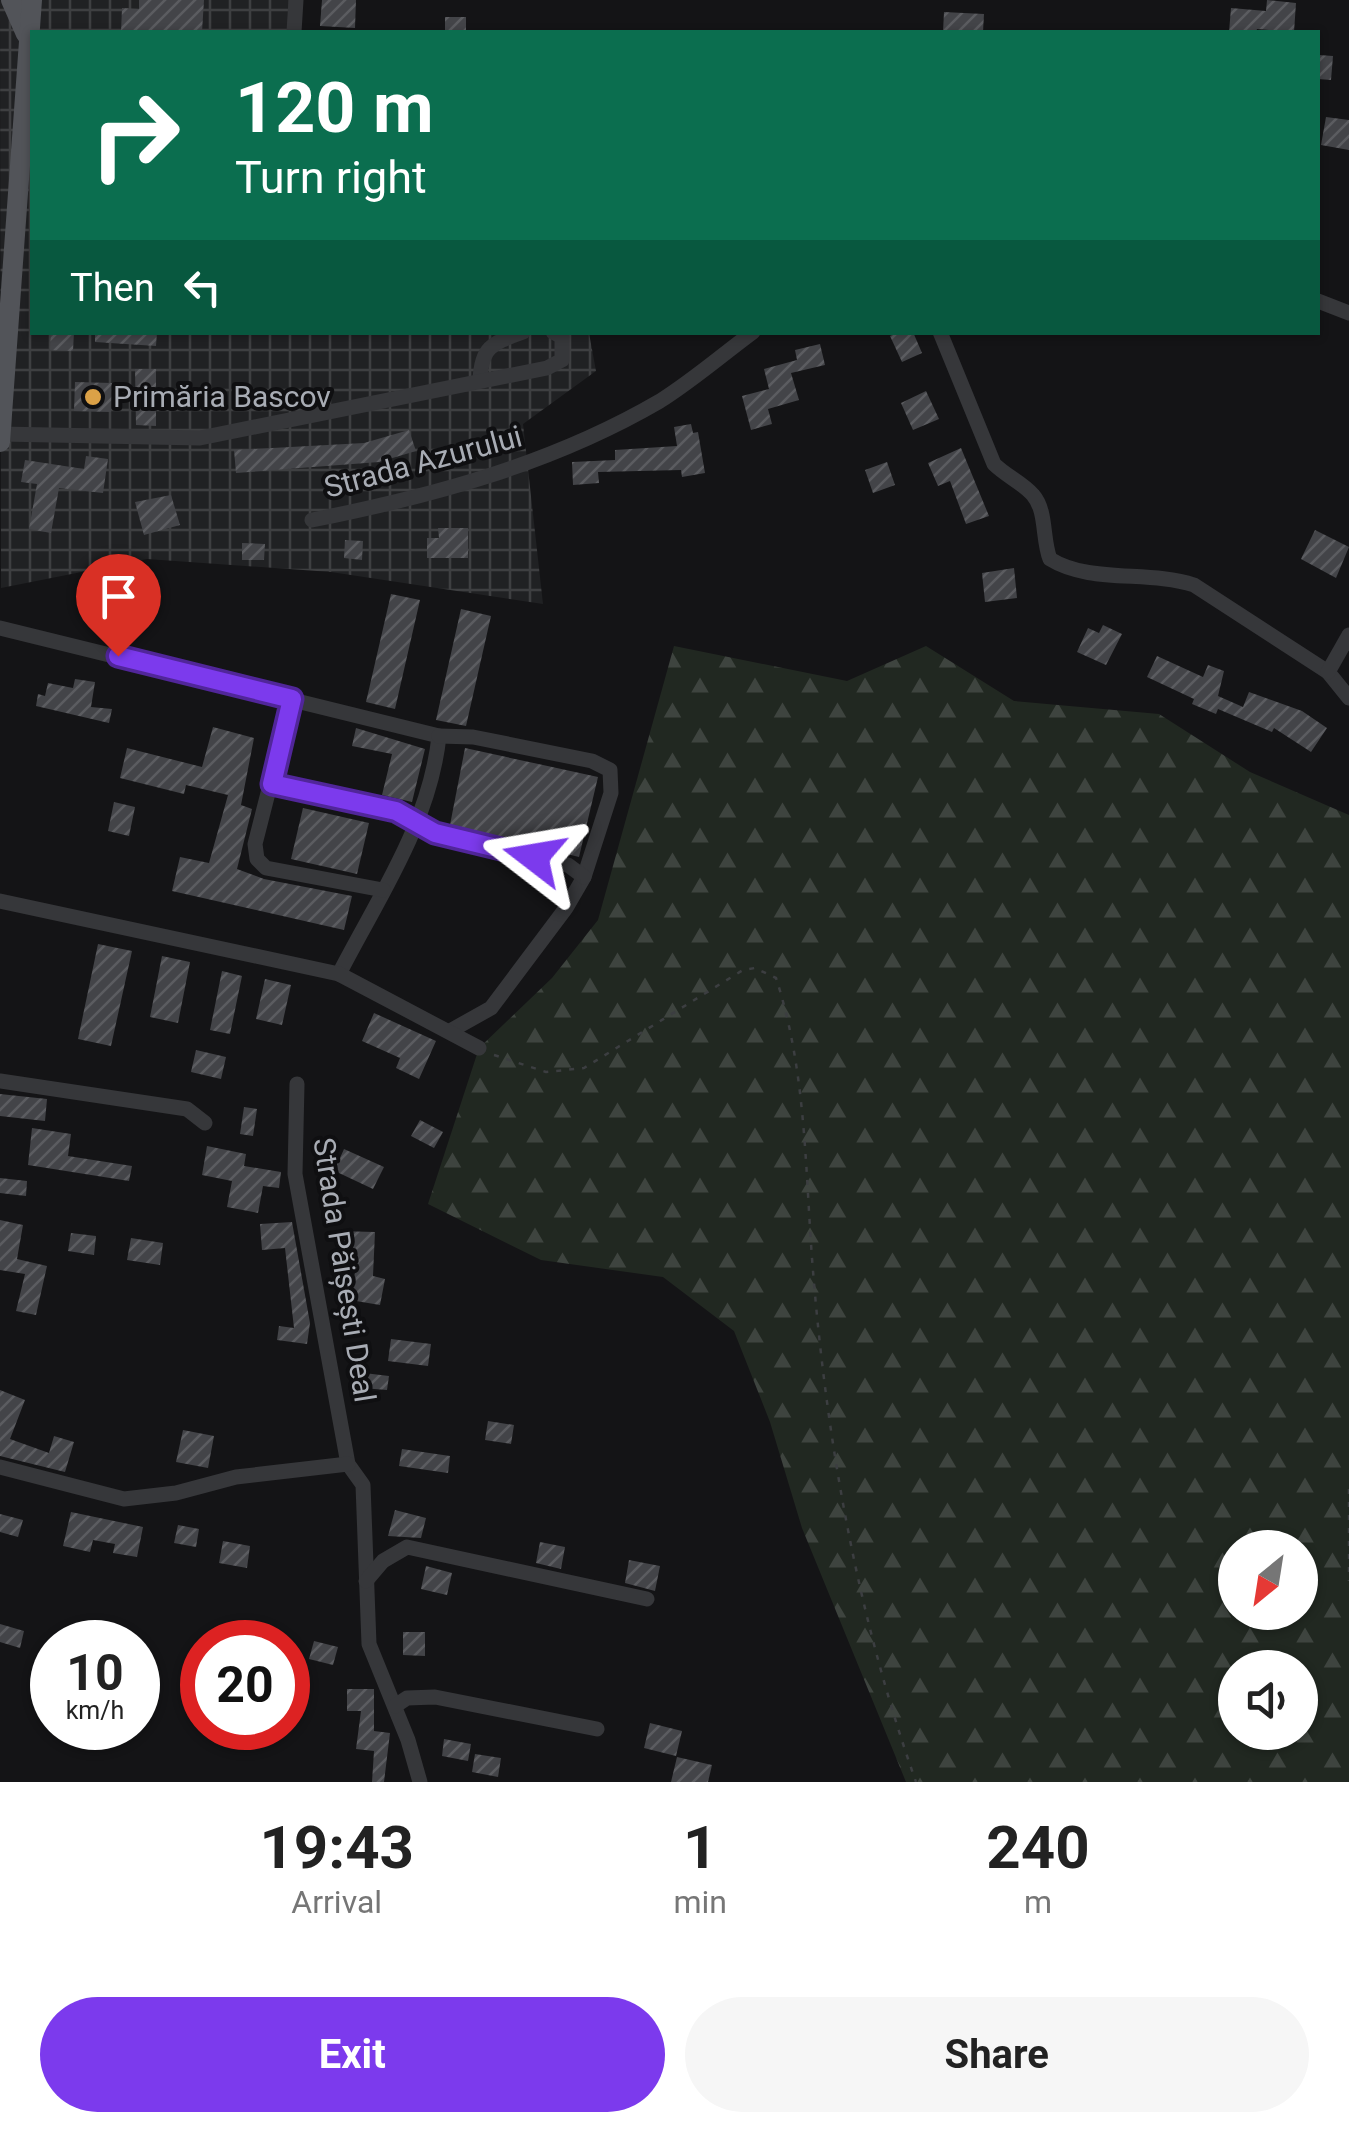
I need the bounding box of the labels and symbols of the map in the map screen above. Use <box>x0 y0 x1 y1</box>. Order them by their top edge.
place label: Primăria Bascov <box>113 379 331 414</box>
marker: Primăria Bascov <box>82 386 104 408</box>
street label: Strada Azurului <box>320 418 526 505</box>
pin <box>76 554 161 657</box>
position arrow <box>482 805 586 909</box>
street label: Strada Păișești Deal <box>305 1135 383 1405</box>
north arrow <box>1218 1530 1318 1630</box>
speed limit sign: 20 <box>180 1620 310 1750</box>

